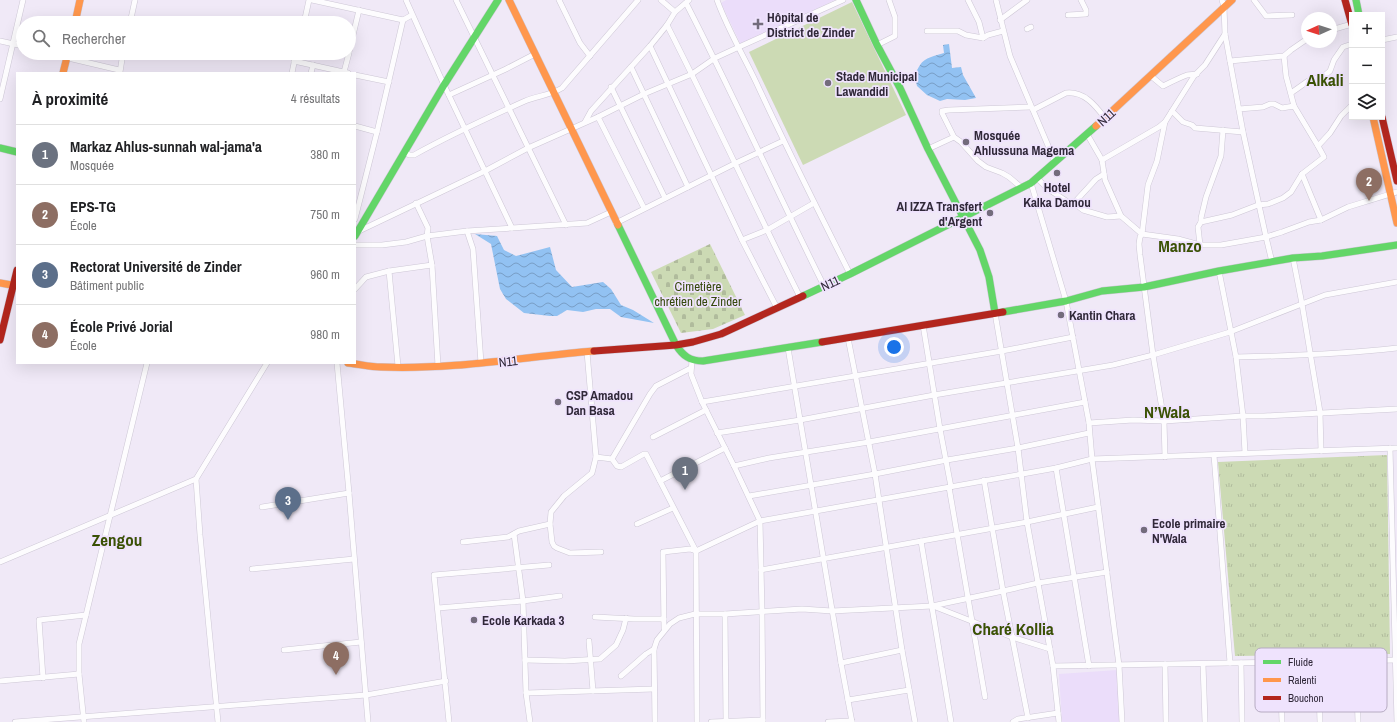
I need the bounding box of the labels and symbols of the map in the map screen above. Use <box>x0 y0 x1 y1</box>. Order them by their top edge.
place label: Hôpital de District de Zinder <box>767 9 856 41</box>
north arrow <box>1301 12 1337 48</box>
marker: Hôpital de District de Zinder <box>752 18 764 30</box>
place label: Stade Municipal Lawandidi <box>836 68 917 100</box>
district label: Alkali <box>1306 68 1344 91</box>
marker: Stade Municipal Lawandidi <box>823 78 833 88</box>
street label: N11 <box>1094 105 1119 130</box>
place label: Mosquée Ahlussuna Magema <box>974 127 1074 159</box>
marker: Mosquée Ahlussuna Magema <box>961 137 971 147</box>
marker: Hotel Kalka Damou <box>1052 168 1062 178</box>
pin: 2 <box>1356 168 1382 201</box>
place label: Hotel Kalka Damou <box>1023 179 1091 211</box>
place label: Al IZZA Transfert d'Argent <box>896 198 982 230</box>
marker: Al IZZA Transfert d'Argent <box>985 208 995 218</box>
district label: Manzo <box>1158 234 1202 257</box>
street label: N11 <box>818 272 842 295</box>
park label: Cimetière chrétien de Zinder <box>654 278 742 310</box>
place label: Kantin Chara <box>1069 307 1135 324</box>
marker: Kantin Chara <box>1056 310 1066 320</box>
your location <box>884 337 904 357</box>
street label: N11 <box>498 352 518 371</box>
place label: CSP Amadou Dan Basa <box>566 387 633 419</box>
marker: CSP Amadou Dan Basa <box>553 397 563 407</box>
district label: N’Wala <box>1144 400 1190 423</box>
pin: 1 <box>672 457 698 490</box>
pin: 3 <box>275 487 301 520</box>
place label: Ecole primaire N'Wala <box>1152 515 1226 547</box>
marker: Ecole primaire N'Wala <box>1139 525 1149 535</box>
district label: Zengou <box>92 528 142 551</box>
place label: Ecole Karkada 3 <box>482 612 564 629</box>
marker: Ecole Karkada 3 <box>469 615 479 625</box>
district label: Charé Kollia <box>972 617 1054 640</box>
pin: 4 <box>323 642 349 675</box>
legend <box>1255 648 1387 712</box>
text: Fluide <box>1288 655 1313 669</box>
text: Ralenti <box>1288 673 1317 687</box>
text: Bouchon <box>1288 691 1324 705</box>

